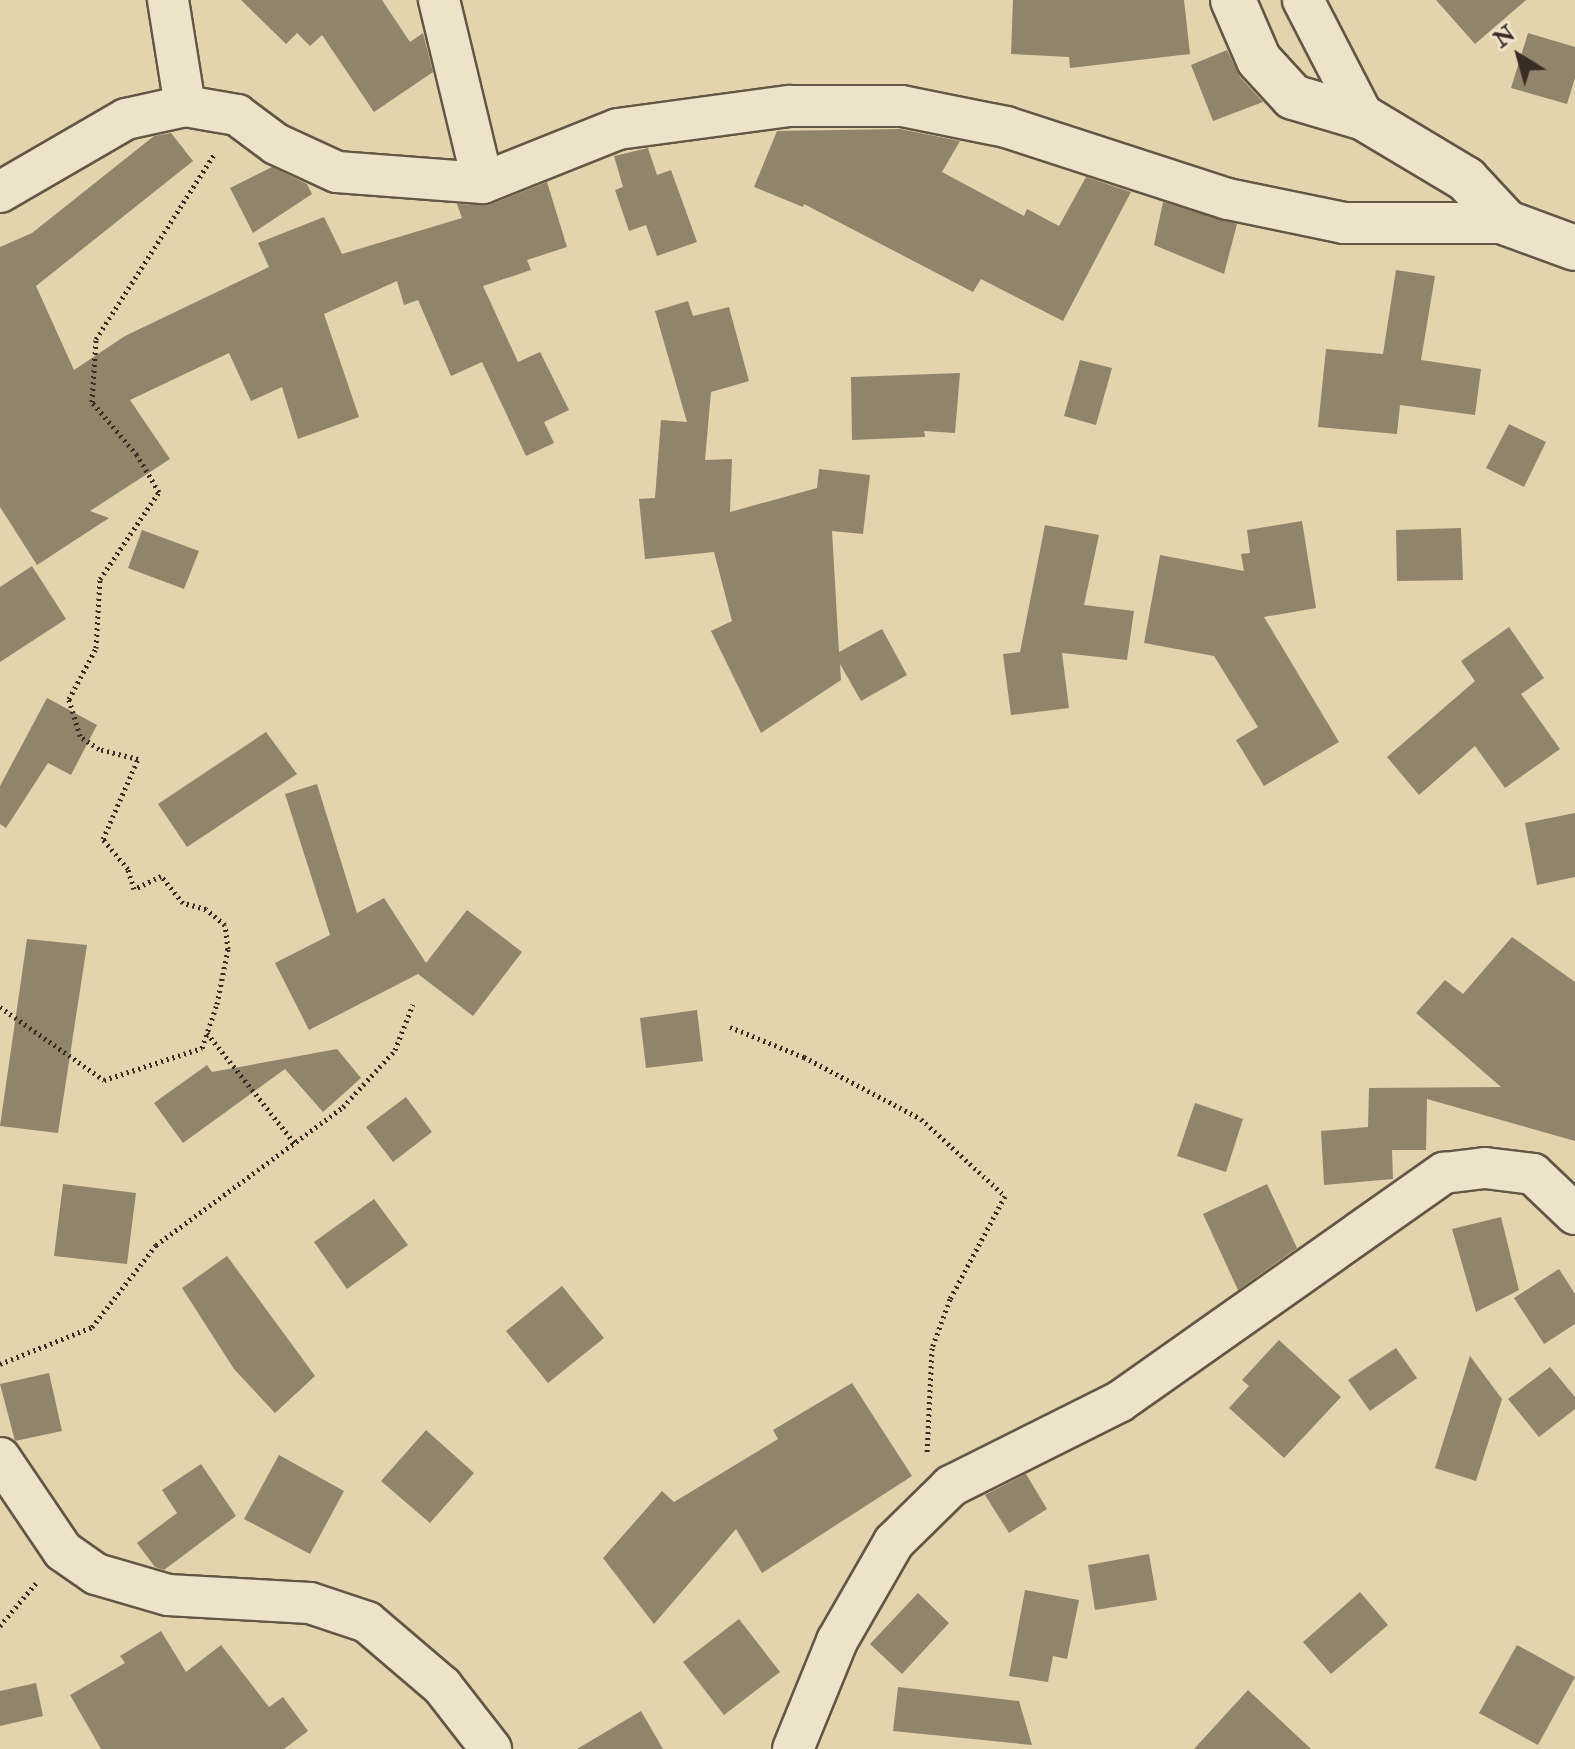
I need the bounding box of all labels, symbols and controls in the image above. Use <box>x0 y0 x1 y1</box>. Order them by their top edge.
north arrow <box>1479 16 1559 96</box>
text: N <box>1488 20 1521 54</box>

